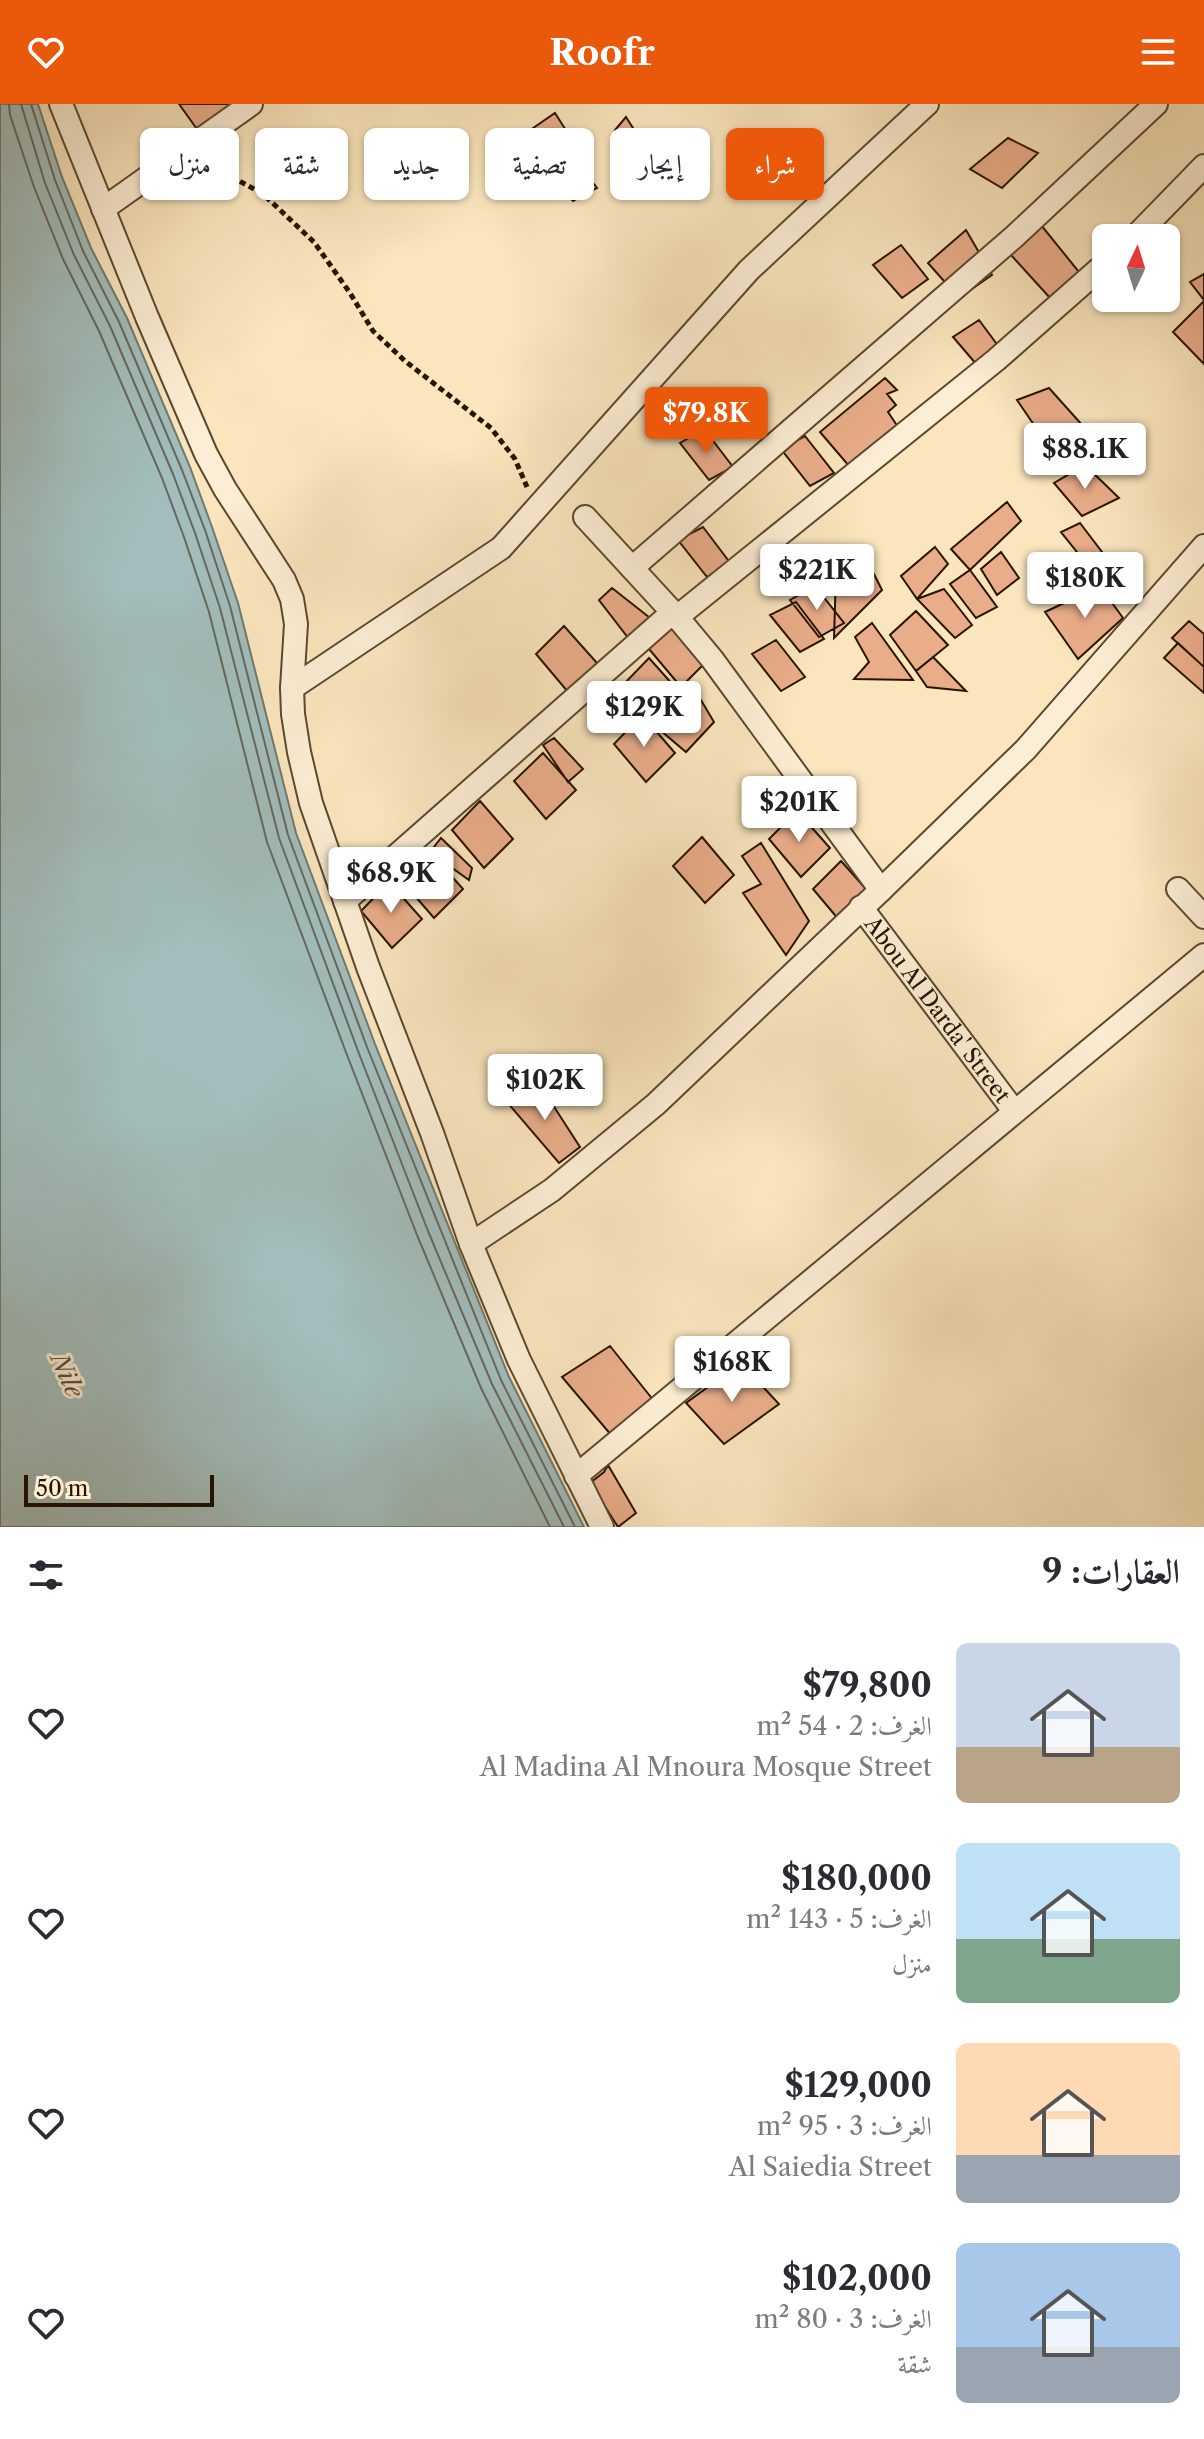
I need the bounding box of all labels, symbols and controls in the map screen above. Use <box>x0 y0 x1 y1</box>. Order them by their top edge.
icon: heart <box>24 30 68 74</box>
text: Roofr <box>549 30 655 74</box>
icon: menu <box>1136 30 1180 74</box>
chip: منزل <box>140 128 239 200</box>
chip: شقة <box>255 128 348 200</box>
chip: جديد <box>364 128 469 200</box>
chip: تصفية <box>485 128 594 200</box>
chip: إيجار <box>610 128 710 200</box>
chip: شراء <box>726 128 824 200</box>
north arrow <box>1092 224 1180 312</box>
map controls <box>1092 224 1180 312</box>
pin: $79.8K <box>641 387 771 455</box>
text: $79.8K <box>663 397 749 429</box>
pin: $88.1K <box>1020 423 1150 491</box>
text: $88.1K <box>1042 433 1128 465</box>
pin: $221K <box>761 544 873 612</box>
pin: $180K <box>1029 552 1141 620</box>
text: $221K <box>778 554 856 586</box>
text: $180K <box>1045 562 1125 594</box>
pin: $129K <box>588 681 700 749</box>
text: $129K <box>605 691 683 723</box>
pin: $201K <box>743 776 855 844</box>
text: $201K <box>760 786 838 818</box>
pin: $68.9K <box>326 847 456 915</box>
text: $68.9K <box>347 857 435 889</box>
street label: Abou Al Darda' Street <box>859 910 1017 1108</box>
pin: $102K <box>489 1054 601 1122</box>
text: $102K <box>506 1064 584 1096</box>
pin: $168K <box>676 1336 788 1404</box>
text: $168K <box>693 1346 771 1378</box>
water label: Nile <box>44 1347 90 1403</box>
scale bar <box>24 1471 214 1507</box>
text: 50 m <box>36 1475 88 1502</box>
text: العقارات: 9 <box>1042 1550 1180 1592</box>
icon: filters <box>24 1553 68 1597</box>
text: $79,800 <box>803 1664 932 1706</box>
icon: home <box>1020 1675 1116 1771</box>
icon: heart <box>24 1701 68 1745</box>
text: الغرف: 2 · 54 m² <box>757 1710 932 1742</box>
text: Al Madina Al Mnoura Mosque Street <box>480 1751 932 1783</box>
text: $180,000 <box>782 1857 932 1899</box>
icon: home <box>1020 1875 1116 1971</box>
icon: heart <box>24 1901 68 1945</box>
text: الغرف: 5 · 143 m² <box>746 1903 932 1935</box>
text: منزل <box>892 1948 932 1980</box>
text: $129,000 <box>785 2064 932 2106</box>
icon: home <box>1020 2075 1116 2171</box>
icon: heart <box>24 2101 68 2145</box>
text: الغرف: 3 · 95 m² <box>757 2110 932 2142</box>
text: Al Saiedia Street <box>729 2151 932 2183</box>
text: $102,000 <box>782 2257 932 2299</box>
icon: home <box>1020 2275 1116 2371</box>
icon: heart <box>24 2301 68 2345</box>
text: الغرف: 3 · 80 m² <box>754 2303 932 2335</box>
text: شقة <box>898 2348 932 2380</box>

